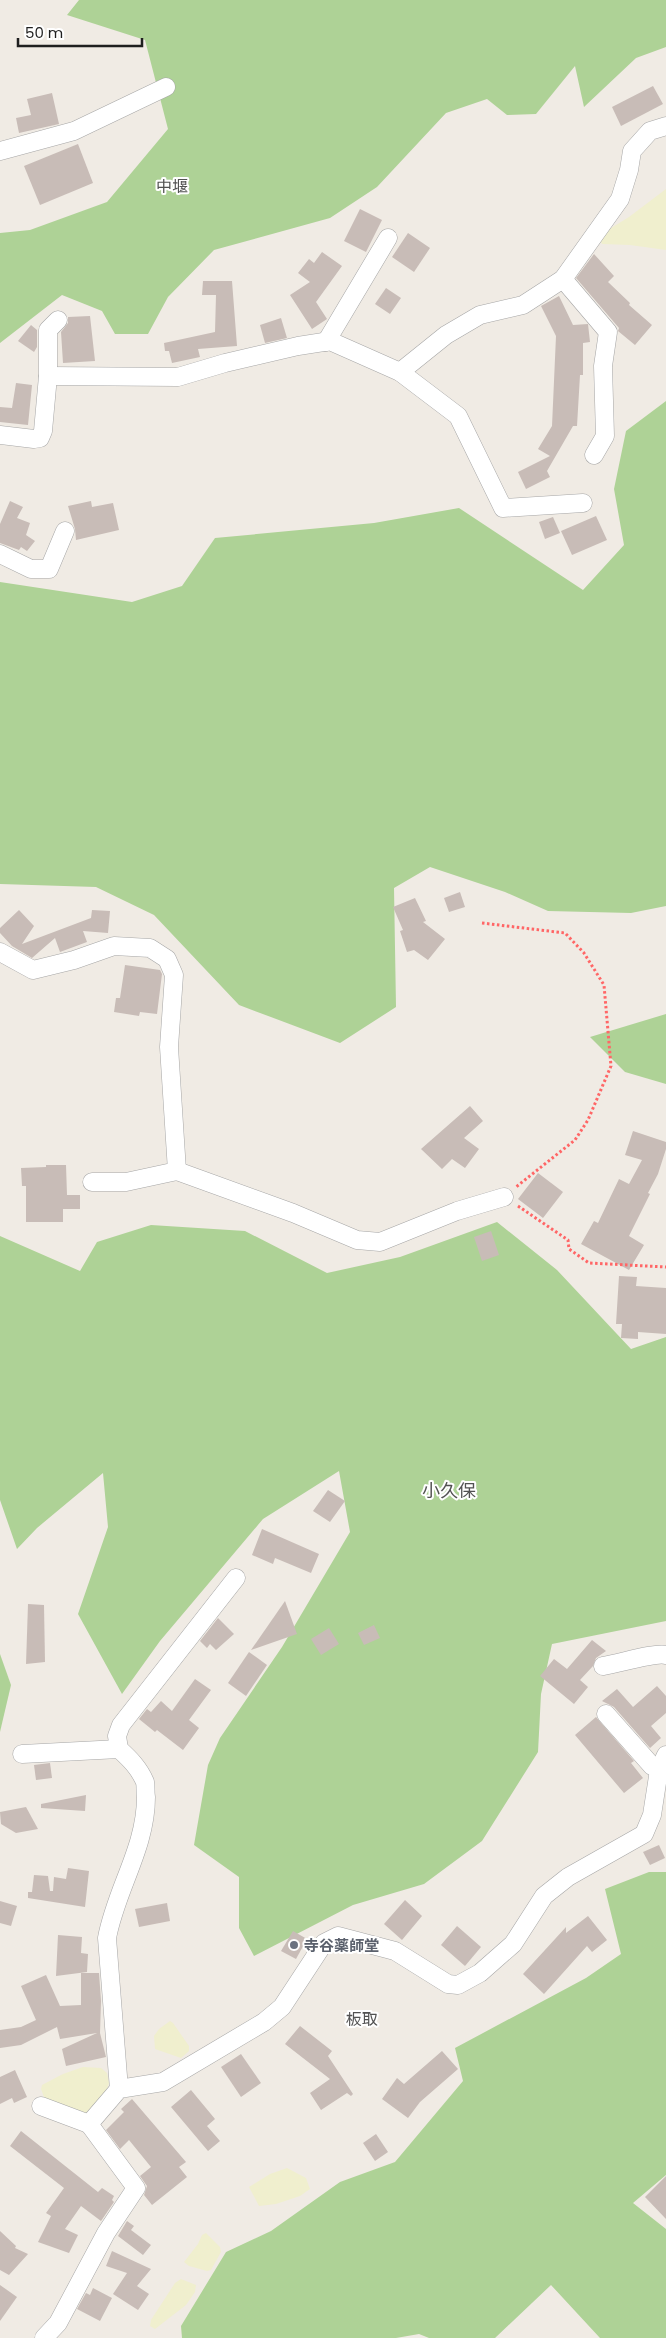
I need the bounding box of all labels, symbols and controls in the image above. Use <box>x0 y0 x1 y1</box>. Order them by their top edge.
scale bar <box>18 15 141 47</box>
text: 50 m <box>25 22 63 43</box>
district label: 中堰 <box>156 175 188 198</box>
district label: 小久保 <box>422 1478 476 1503</box>
place label: 寺谷薬師堂 <box>304 1935 379 1956</box>
marker: 寺谷薬師堂 <box>288 1939 300 1951</box>
district label: 板取 <box>346 2008 378 2031</box>

